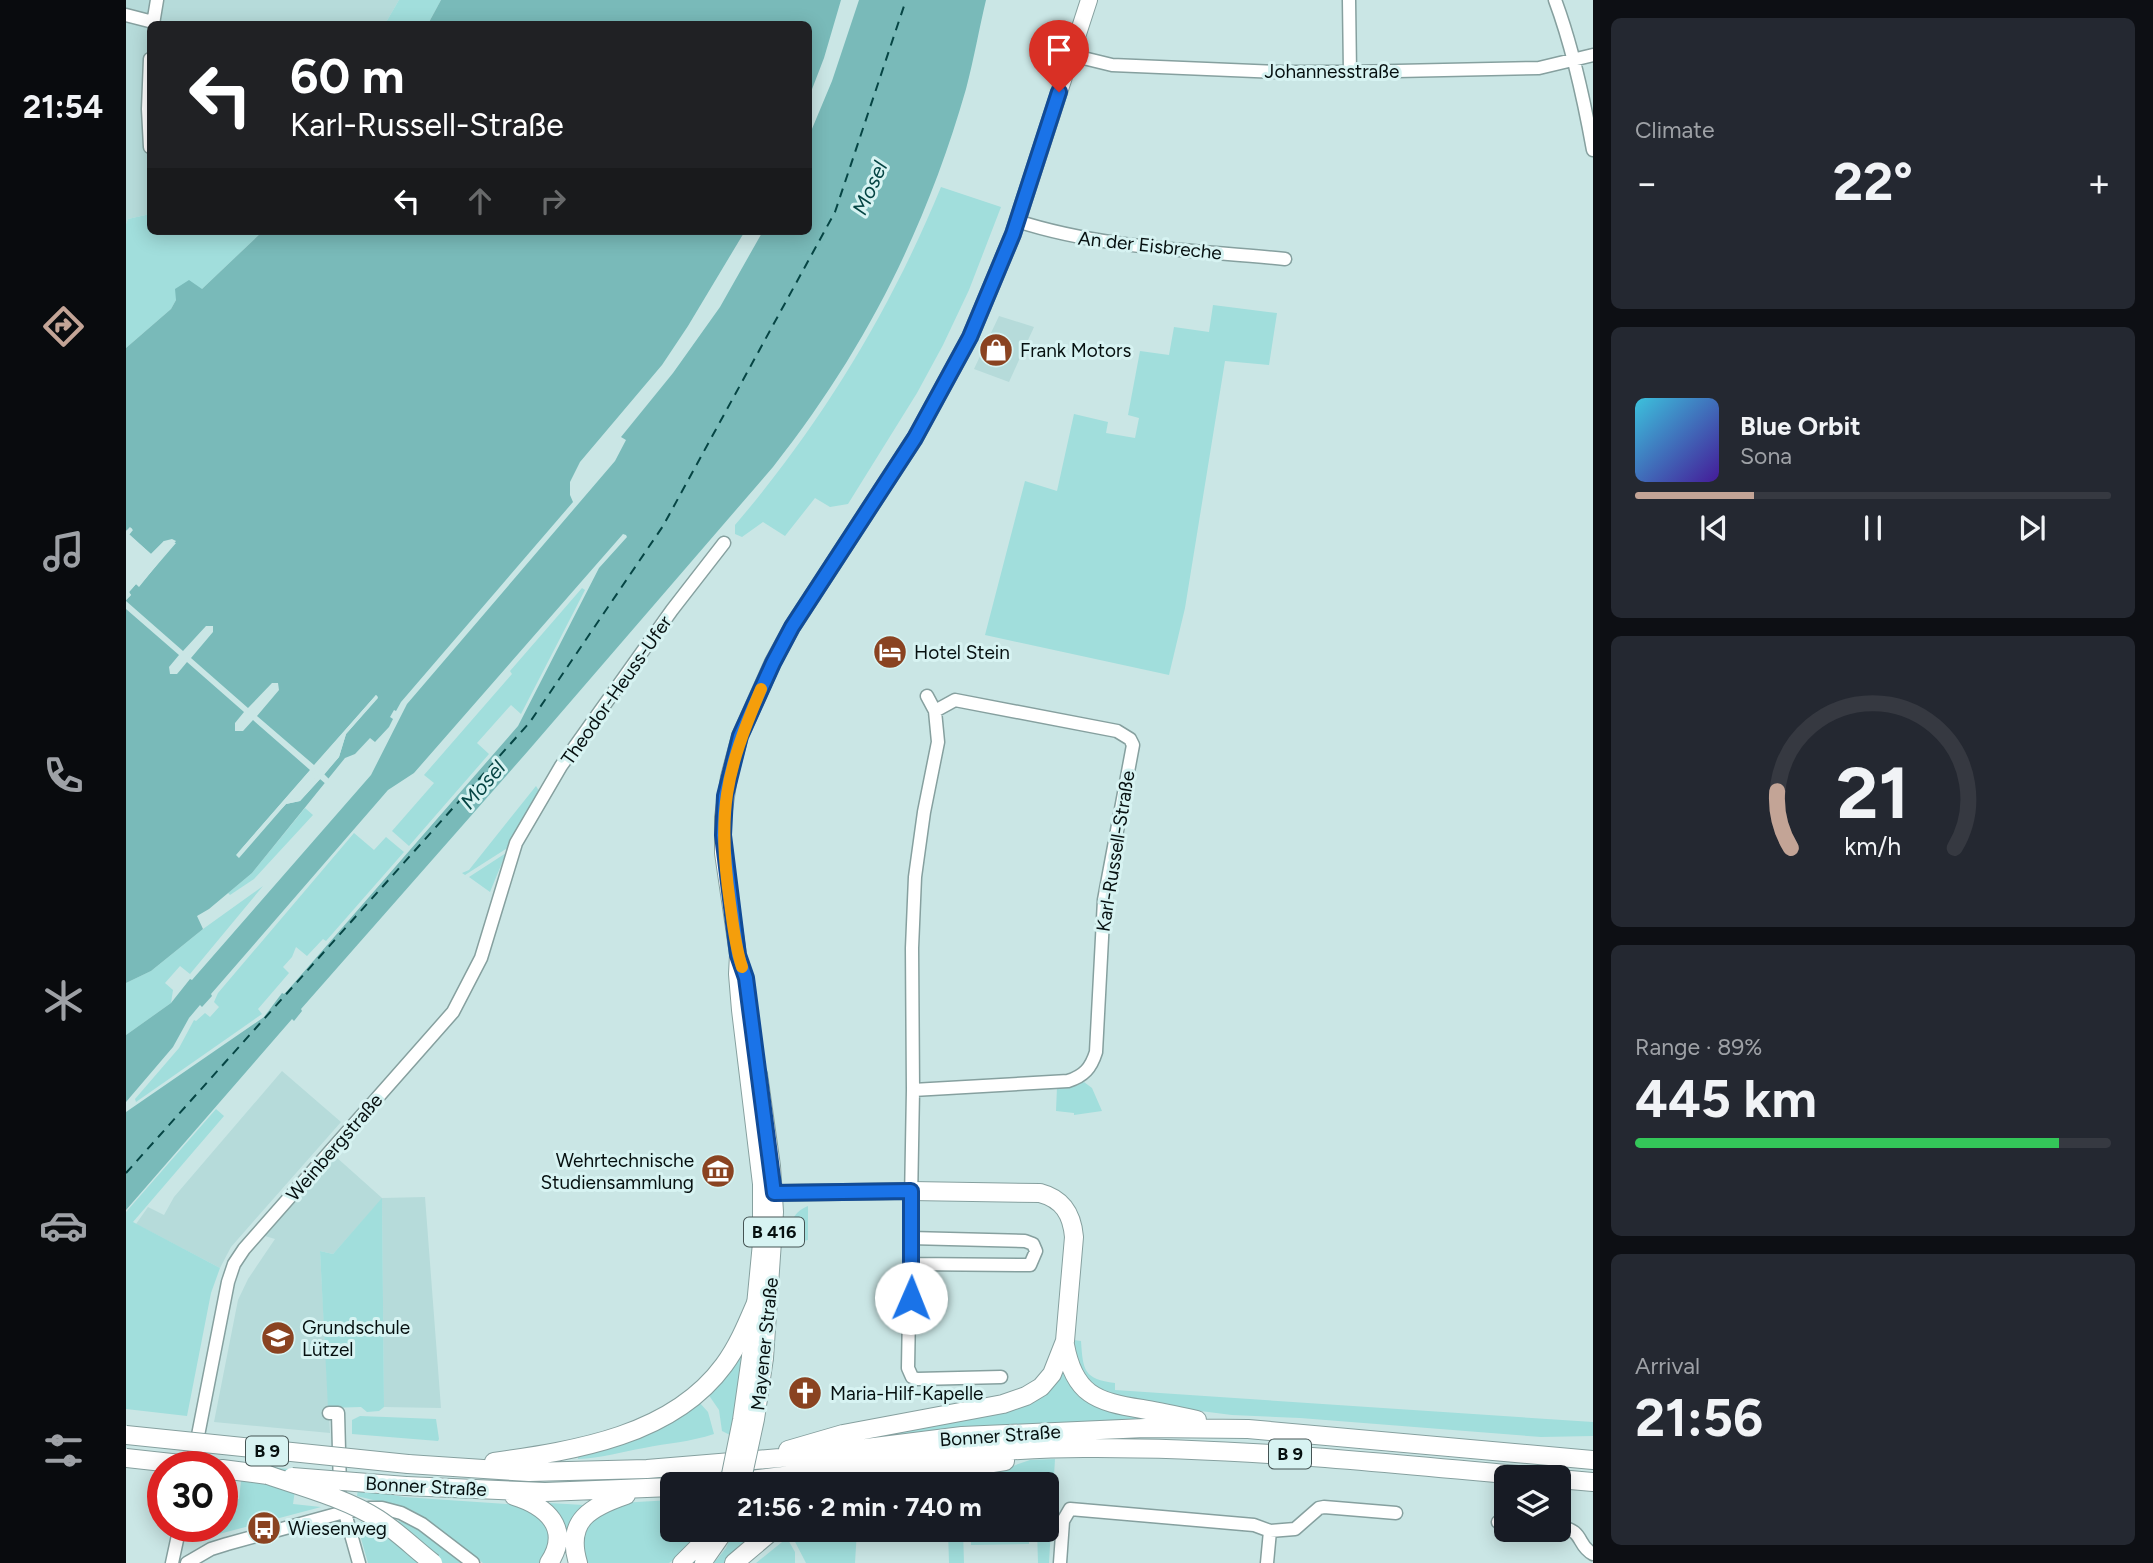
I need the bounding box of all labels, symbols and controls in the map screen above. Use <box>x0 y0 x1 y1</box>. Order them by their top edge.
pin <box>1029 20 1089 92</box>
icon: arrive <box>1040 31 1078 69</box>
text: 60 m <box>290 46 405 105</box>
icon: left <box>175 49 266 140</box>
street label: Johannesstraße <box>1265 60 1399 83</box>
text: 21:54 <box>23 88 103 126</box>
text: Karl-Russell-Straße <box>290 106 564 144</box>
text: Climate <box>1635 116 1714 144</box>
text: 22° <box>1833 151 1913 213</box>
water label: Mosel <box>847 157 892 218</box>
text: − <box>1635 160 1659 206</box>
text: + <box>2087 160 2111 206</box>
icon: left <box>388 182 426 220</box>
icon: ahead <box>461 182 499 220</box>
icon: right <box>534 182 572 220</box>
street label: An der Eisbreche <box>1077 227 1223 264</box>
icon: directions <box>39 302 88 351</box>
shop icon: Frank Motors <box>977 331 1015 369</box>
place label: Frank Motors <box>1020 339 1131 362</box>
text: Blue Orbit <box>1740 410 1861 442</box>
text: Sona <box>1740 442 1792 470</box>
icon: previous <box>1695 509 1733 547</box>
icon: pause <box>1854 509 1892 547</box>
icon: next <box>2013 509 2051 547</box>
icon: music <box>39 527 88 576</box>
street label: Theodor-Heuss-Ufer <box>556 611 677 769</box>
hotel icon: Hotel Stein <box>871 633 909 671</box>
place label: Hotel Stein <box>914 641 1010 664</box>
text: 21 <box>1837 749 1909 836</box>
icon: phone <box>39 751 88 800</box>
water label: Mosel <box>455 755 511 814</box>
street label: Karl-Russell-Straße <box>1091 769 1140 933</box>
text: km/h <box>1844 830 1902 860</box>
icon: climate <box>39 976 88 1025</box>
text: Range · 89% <box>1635 1033 1762 1061</box>
text: 445 km <box>1635 1068 1817 1130</box>
street label: Weinbergstraße <box>281 1089 387 1206</box>
place label: Wehrtechnische Studiensammlung <box>541 1149 694 1194</box>
museum icon: Wehrtechnische Studiensammlung <box>699 1152 737 1190</box>
icon: car <box>39 1201 88 1250</box>
road number: B 416 <box>744 1218 804 1246</box>
position arrow <box>874 1261 948 1335</box>
street label: Mayener Straße <box>746 1276 783 1412</box>
place label: Grundschule Lützel <box>302 1316 410 1361</box>
school or university icon: Grundschule Lützel <box>259 1319 297 1357</box>
text: Arrival <box>1635 1352 1700 1380</box>
church icon: Maria-Hilf-Kapelle <box>786 1374 824 1412</box>
place label: Maria-Hilf-Kapelle <box>830 1382 983 1405</box>
text: 21:56 <box>1635 1387 1763 1449</box>
street label: Bonner Straße <box>939 1420 1061 1451</box>
icon: filters <box>39 1426 88 1475</box>
road number: B 9 <box>246 1436 288 1466</box>
road number: B 9 <box>1269 1440 1311 1469</box>
speed limit sign: 30 <box>147 1451 238 1542</box>
map controls <box>1494 1465 1571 1542</box>
button: layers <box>1494 1465 1571 1542</box>
street label: Bonner Straße <box>365 1472 487 1501</box>
text: 21:56 · 2 min · 740 m <box>737 1491 982 1523</box>
bus stop icon: Wiesenweg <box>245 1509 283 1547</box>
place label: Wiesenweg <box>288 1517 387 1540</box>

